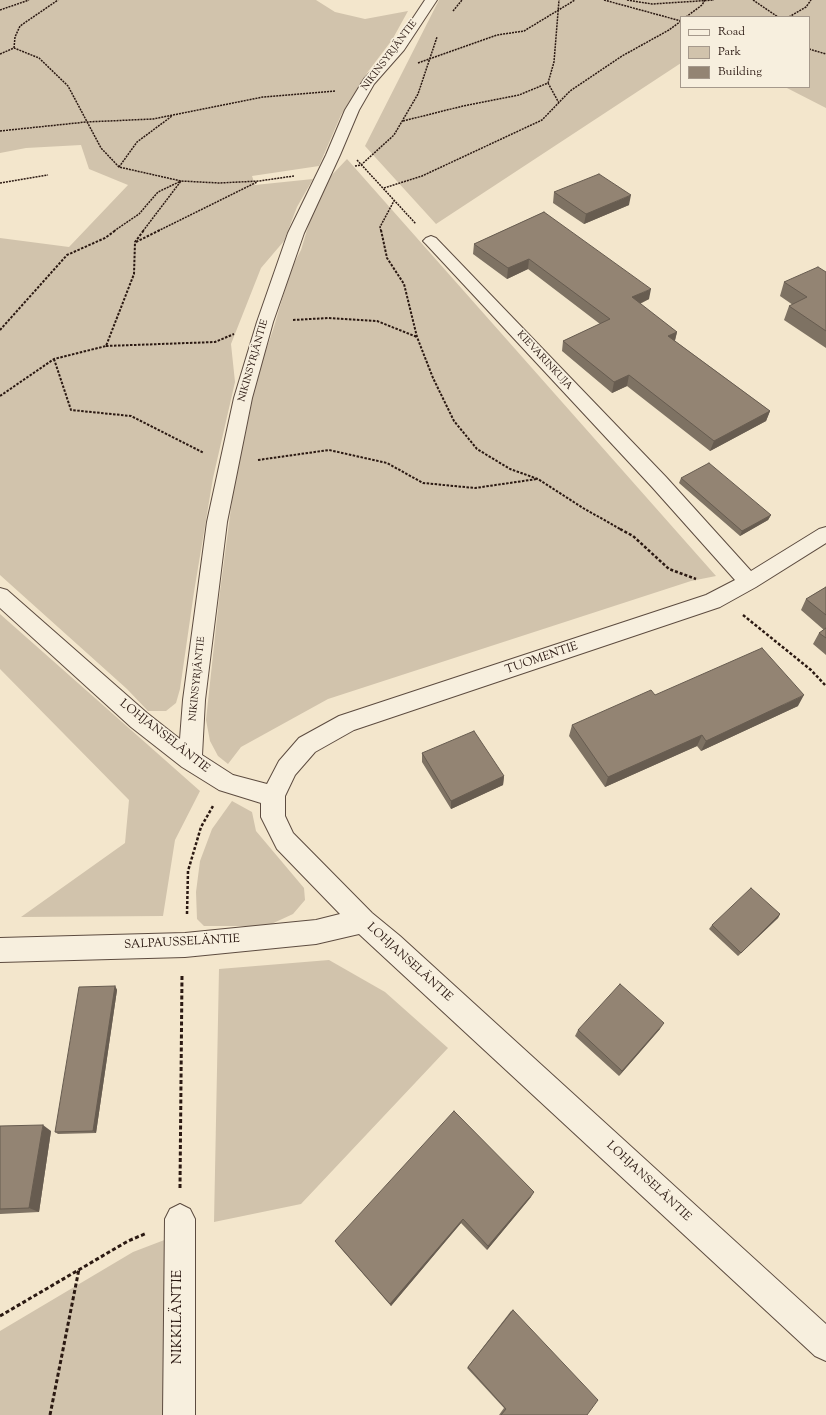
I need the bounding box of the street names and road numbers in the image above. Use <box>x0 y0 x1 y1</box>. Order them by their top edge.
street label: NIKINSYRJÄNTIE <box>360 18 420 94</box>
street label: NIKINSYRJÄNTIE <box>237 318 271 404</box>
street label: KIEVARINKUJA <box>514 329 574 393</box>
street label: NIKINSYRJÄNTIE <box>188 636 208 722</box>
street label: TUOMENTIE <box>504 640 580 678</box>
street label: LOHJANSELÄNTIE <box>116 697 212 777</box>
street label: LOHJANSELÄNTIE <box>363 921 455 1005</box>
street label: SALPAUSSELÄNTIE <box>124 933 240 953</box>
street label: LOHJANSELÄNTIE <box>603 1139 693 1225</box>
street label: NIKKILÄNTIE <box>171 1270 187 1364</box>

